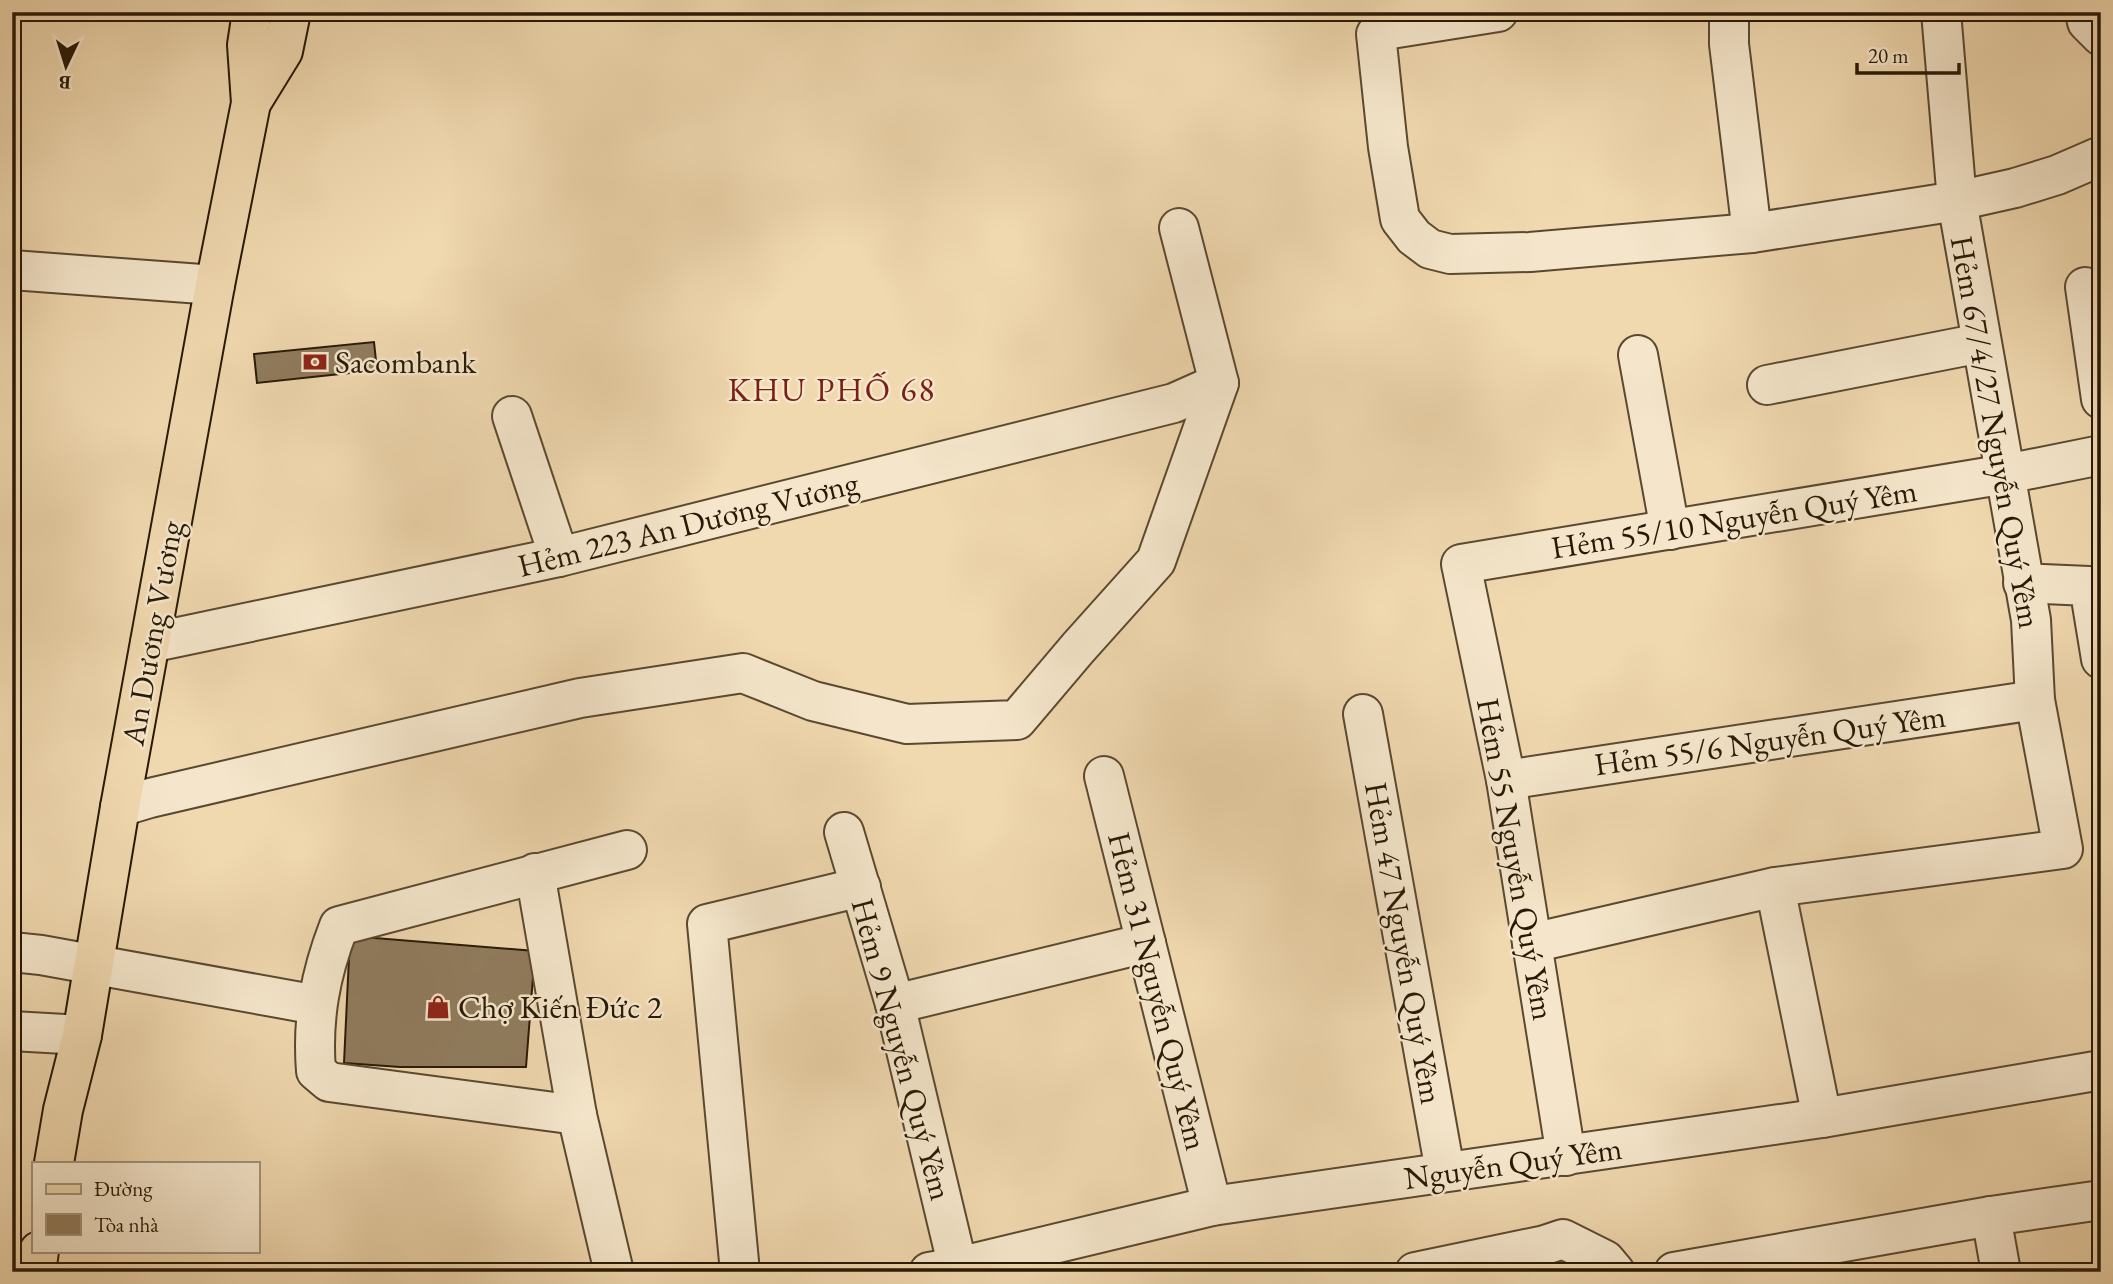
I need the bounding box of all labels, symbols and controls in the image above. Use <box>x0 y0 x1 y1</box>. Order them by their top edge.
north arrow <box>32 32 102 102</box>
scale bar <box>1857 32 1959 76</box>
text: 20 m <box>1868 42 1909 69</box>
text: B <box>58 70 72 95</box>
street label: Hẻm 67/4/27 Nguyễn Quý Yêm <box>1941 232 2051 632</box>
place label: Sacombank <box>335 341 477 383</box>
bank icon: Sacombank <box>301 348 329 376</box>
district label: KHU PHỐ 68 <box>728 368 936 411</box>
street label: Hẻm 223 An Dương Vương <box>513 461 864 587</box>
street label: Hẻm 55/10 Nguyễn Quý Yêm <box>1548 469 1920 569</box>
street label: An Dương Vương <box>111 516 193 750</box>
street label: Hẻm 55 Nguyễn Quý Yêm <box>1467 695 1565 1023</box>
street label: Hẻm 55/6 Nguyễn Quý Yêm <box>1592 695 1949 785</box>
street label: Hẻm 47 Nguyễn Quý Yêm <box>1355 779 1453 1107</box>
street label: Hẻm 31 Nguyễn Quý Yêm <box>1098 828 1218 1154</box>
street label: Hẻm 9 Nguyễn Quý Yêm <box>841 893 963 1205</box>
place label: Chợ Kiến Đức 2 <box>458 986 663 1028</box>
shop icon: Chợ Kiến Đức 2 <box>424 993 452 1021</box>
street label: Nguyễn Quý Yêm <box>1401 1127 1625 1199</box>
legend <box>32 1162 259 1252</box>
text: Đường <box>94 1175 153 1202</box>
text: Tòa nhà <box>94 1211 159 1238</box>

